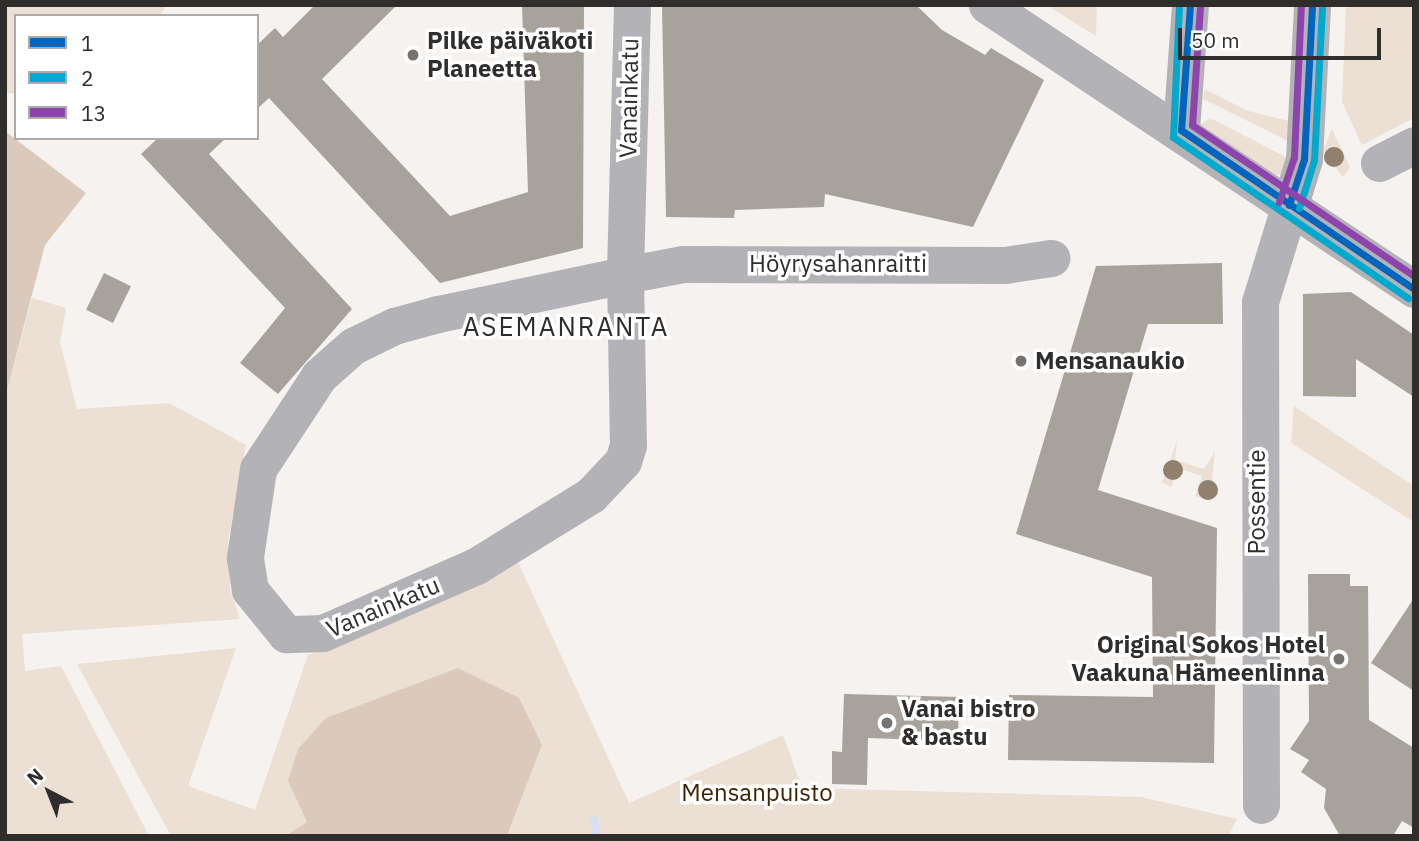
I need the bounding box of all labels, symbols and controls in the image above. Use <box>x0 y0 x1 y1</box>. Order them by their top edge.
legend <box>14 14 259 140</box>
scale bar <box>1181 14 1384 58</box>
text: 50 m <box>1191 26 1240 54</box>
place label: Pilke päiväkoti Planeetta <box>427 27 593 83</box>
text: 1 <box>81 29 94 57</box>
street label: Vanainkatu <box>614 38 644 158</box>
marker: Pilke päiväkoti Planeetta <box>405 47 421 63</box>
text: 2 <box>81 64 94 92</box>
text: 13 <box>81 99 106 127</box>
street label: Höyrysahanraitti <box>749 250 927 278</box>
district label: ASEMANRANTA <box>464 311 668 343</box>
place label: Mensanaukio <box>1035 347 1185 375</box>
marker: Mensanaukio <box>1013 353 1029 369</box>
street label: Possentie <box>1243 449 1271 555</box>
street label: Vanainkatu <box>322 570 444 644</box>
place label: Original Sokos Hotel Vaakuna Hämeenlinna <box>1071 631 1325 687</box>
marker: Original Sokos Hotel Vaakuna Hämeenlinna <box>1331 651 1347 667</box>
place label: Vanai bistro & bastu <box>901 695 1035 751</box>
marker: Vanai bistro & bastu <box>879 715 895 731</box>
north arrow <box>14 757 84 827</box>
text: N <box>22 763 48 790</box>
park label: Mensanpuisto <box>681 779 833 807</box>

